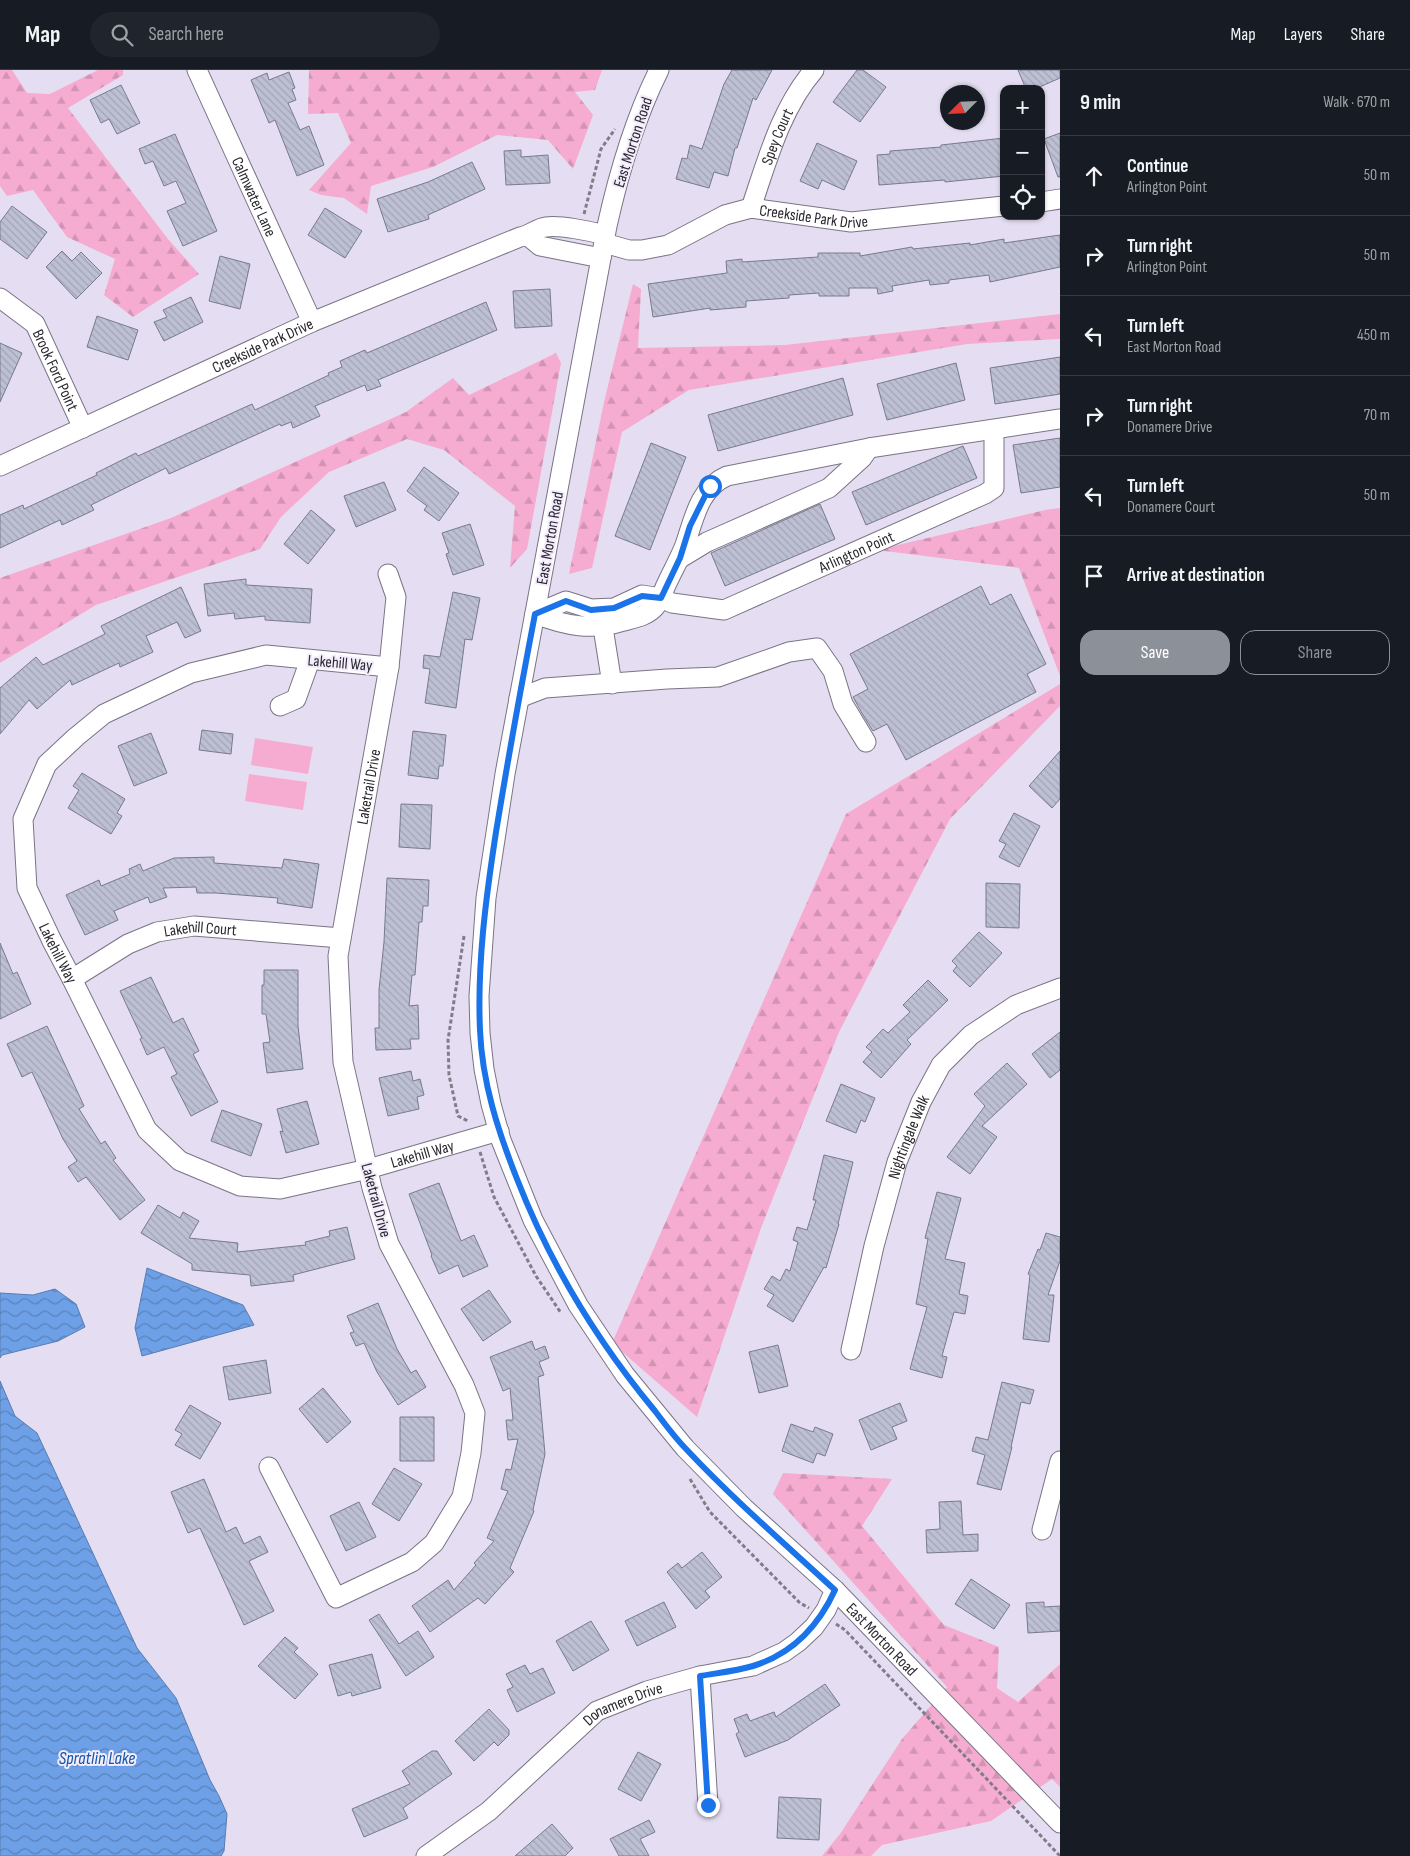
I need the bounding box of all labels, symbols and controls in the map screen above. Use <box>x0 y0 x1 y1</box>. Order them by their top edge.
search box <box>90 12 440 57</box>
text: Map <box>25 20 60 49</box>
icon: search <box>108 21 136 49</box>
text: Search here <box>148 23 224 46</box>
text: Map <box>1231 24 1256 45</box>
text: Layers <box>1284 24 1323 45</box>
text: Share <box>1351 24 1385 45</box>
north arrow <box>940 85 985 130</box>
map controls <box>1000 85 1045 220</box>
button: + <box>1000 85 1045 130</box>
text: 9 min <box>1080 90 1121 115</box>
text: Walk · 670 m <box>1323 93 1390 112</box>
street label: East Morton Road <box>610 95 657 190</box>
street label: Spey Court <box>758 106 798 168</box>
button: − <box>1000 130 1045 175</box>
street label: Calmwater Lane <box>227 154 280 240</box>
text: Continue <box>1127 155 1188 178</box>
icon: ahead <box>1080 162 1108 190</box>
text: 50 m <box>1364 166 1390 185</box>
button: locate <box>1000 175 1045 220</box>
text: Arlington Point <box>1127 178 1207 197</box>
street label: Creekside Park Drive <box>758 201 869 233</box>
text: Turn right <box>1127 235 1192 258</box>
icon: right <box>1080 242 1108 270</box>
text: 50 m <box>1364 246 1390 265</box>
text: Arlington Point <box>1127 258 1207 277</box>
street label: Creekside Park Drive <box>209 315 317 378</box>
text: Turn left <box>1127 315 1184 338</box>
icon: left <box>1080 322 1108 350</box>
text: 450 m <box>1357 326 1390 345</box>
street label: Brook Ford Point <box>28 327 82 414</box>
text: East Morton Road <box>1127 338 1221 357</box>
text: Turn right <box>1127 395 1192 418</box>
icon: right <box>1080 402 1108 430</box>
text: 70 m <box>1364 406 1390 425</box>
text: Donamere Drive <box>1127 418 1212 437</box>
route start <box>699 475 722 498</box>
text: Turn left <box>1127 475 1184 498</box>
icon: left <box>1080 482 1108 510</box>
text: 50 m <box>1364 486 1390 505</box>
street label: East Morton Road <box>533 490 568 586</box>
text: Donamere Court <box>1127 498 1215 517</box>
street label: Arlington Point <box>815 528 897 578</box>
icon: arrive <box>1080 562 1108 590</box>
text: Arrive at destination <box>1127 564 1265 587</box>
button: Save <box>1080 630 1230 675</box>
button: Share <box>1240 630 1390 675</box>
street label: Lakehill Way <box>307 651 373 676</box>
street label: Laketrail Drive <box>353 748 385 826</box>
street label: Lakehill Court <box>163 918 237 942</box>
street label: Lakehill Way <box>34 920 81 987</box>
street label: Nightingale Walk <box>885 1092 934 1181</box>
street label: Lakehill Way <box>389 1137 456 1173</box>
street label: Laketrail Drive <box>357 1161 395 1240</box>
street label: East Morton Road <box>842 1599 921 1680</box>
street label: Donamere Drive <box>580 1679 665 1730</box>
water label: Spratlin Lake <box>59 1748 135 1769</box>
route end <box>697 1794 720 1817</box>

